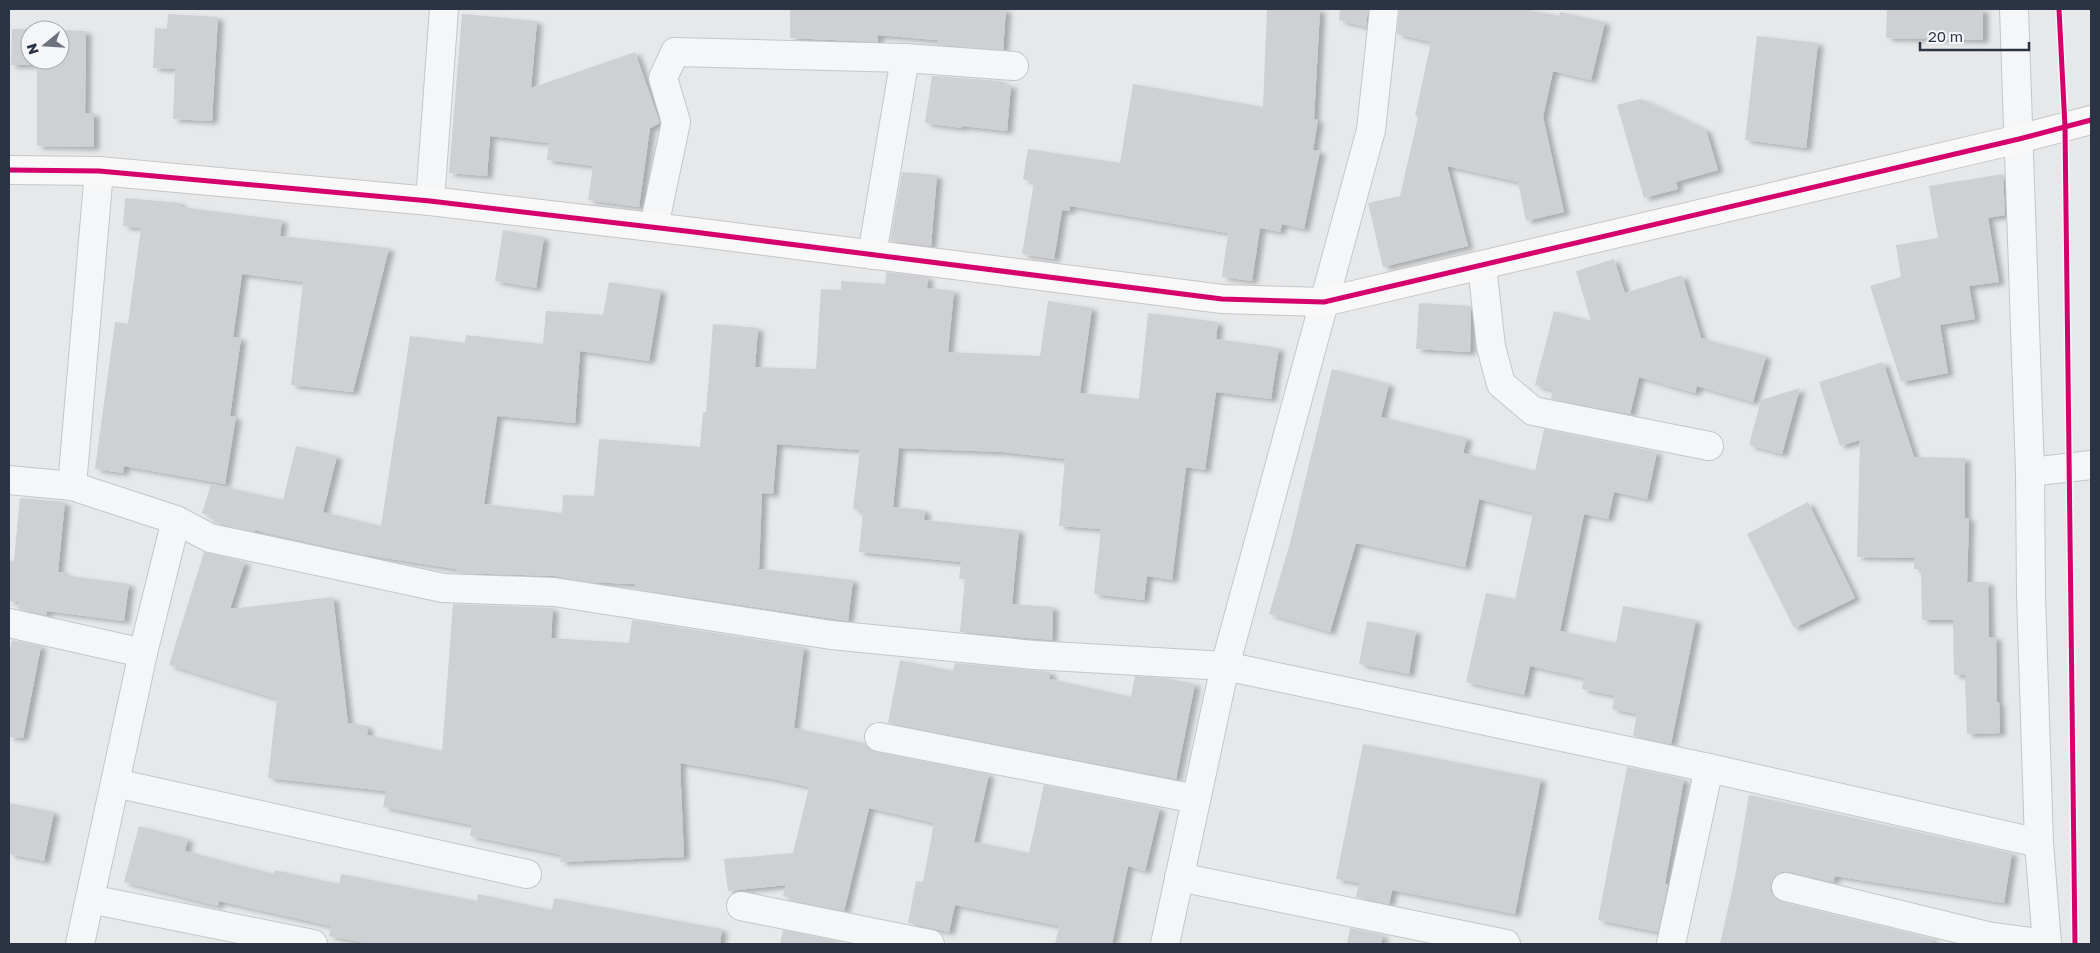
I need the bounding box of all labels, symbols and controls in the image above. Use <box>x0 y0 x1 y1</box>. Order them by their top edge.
north arrow <box>20 20 70 70</box>
scale bar <box>1920 20 2029 52</box>
text: 20 m <box>1928 27 1963 45</box>
text: N <box>22 41 42 57</box>

